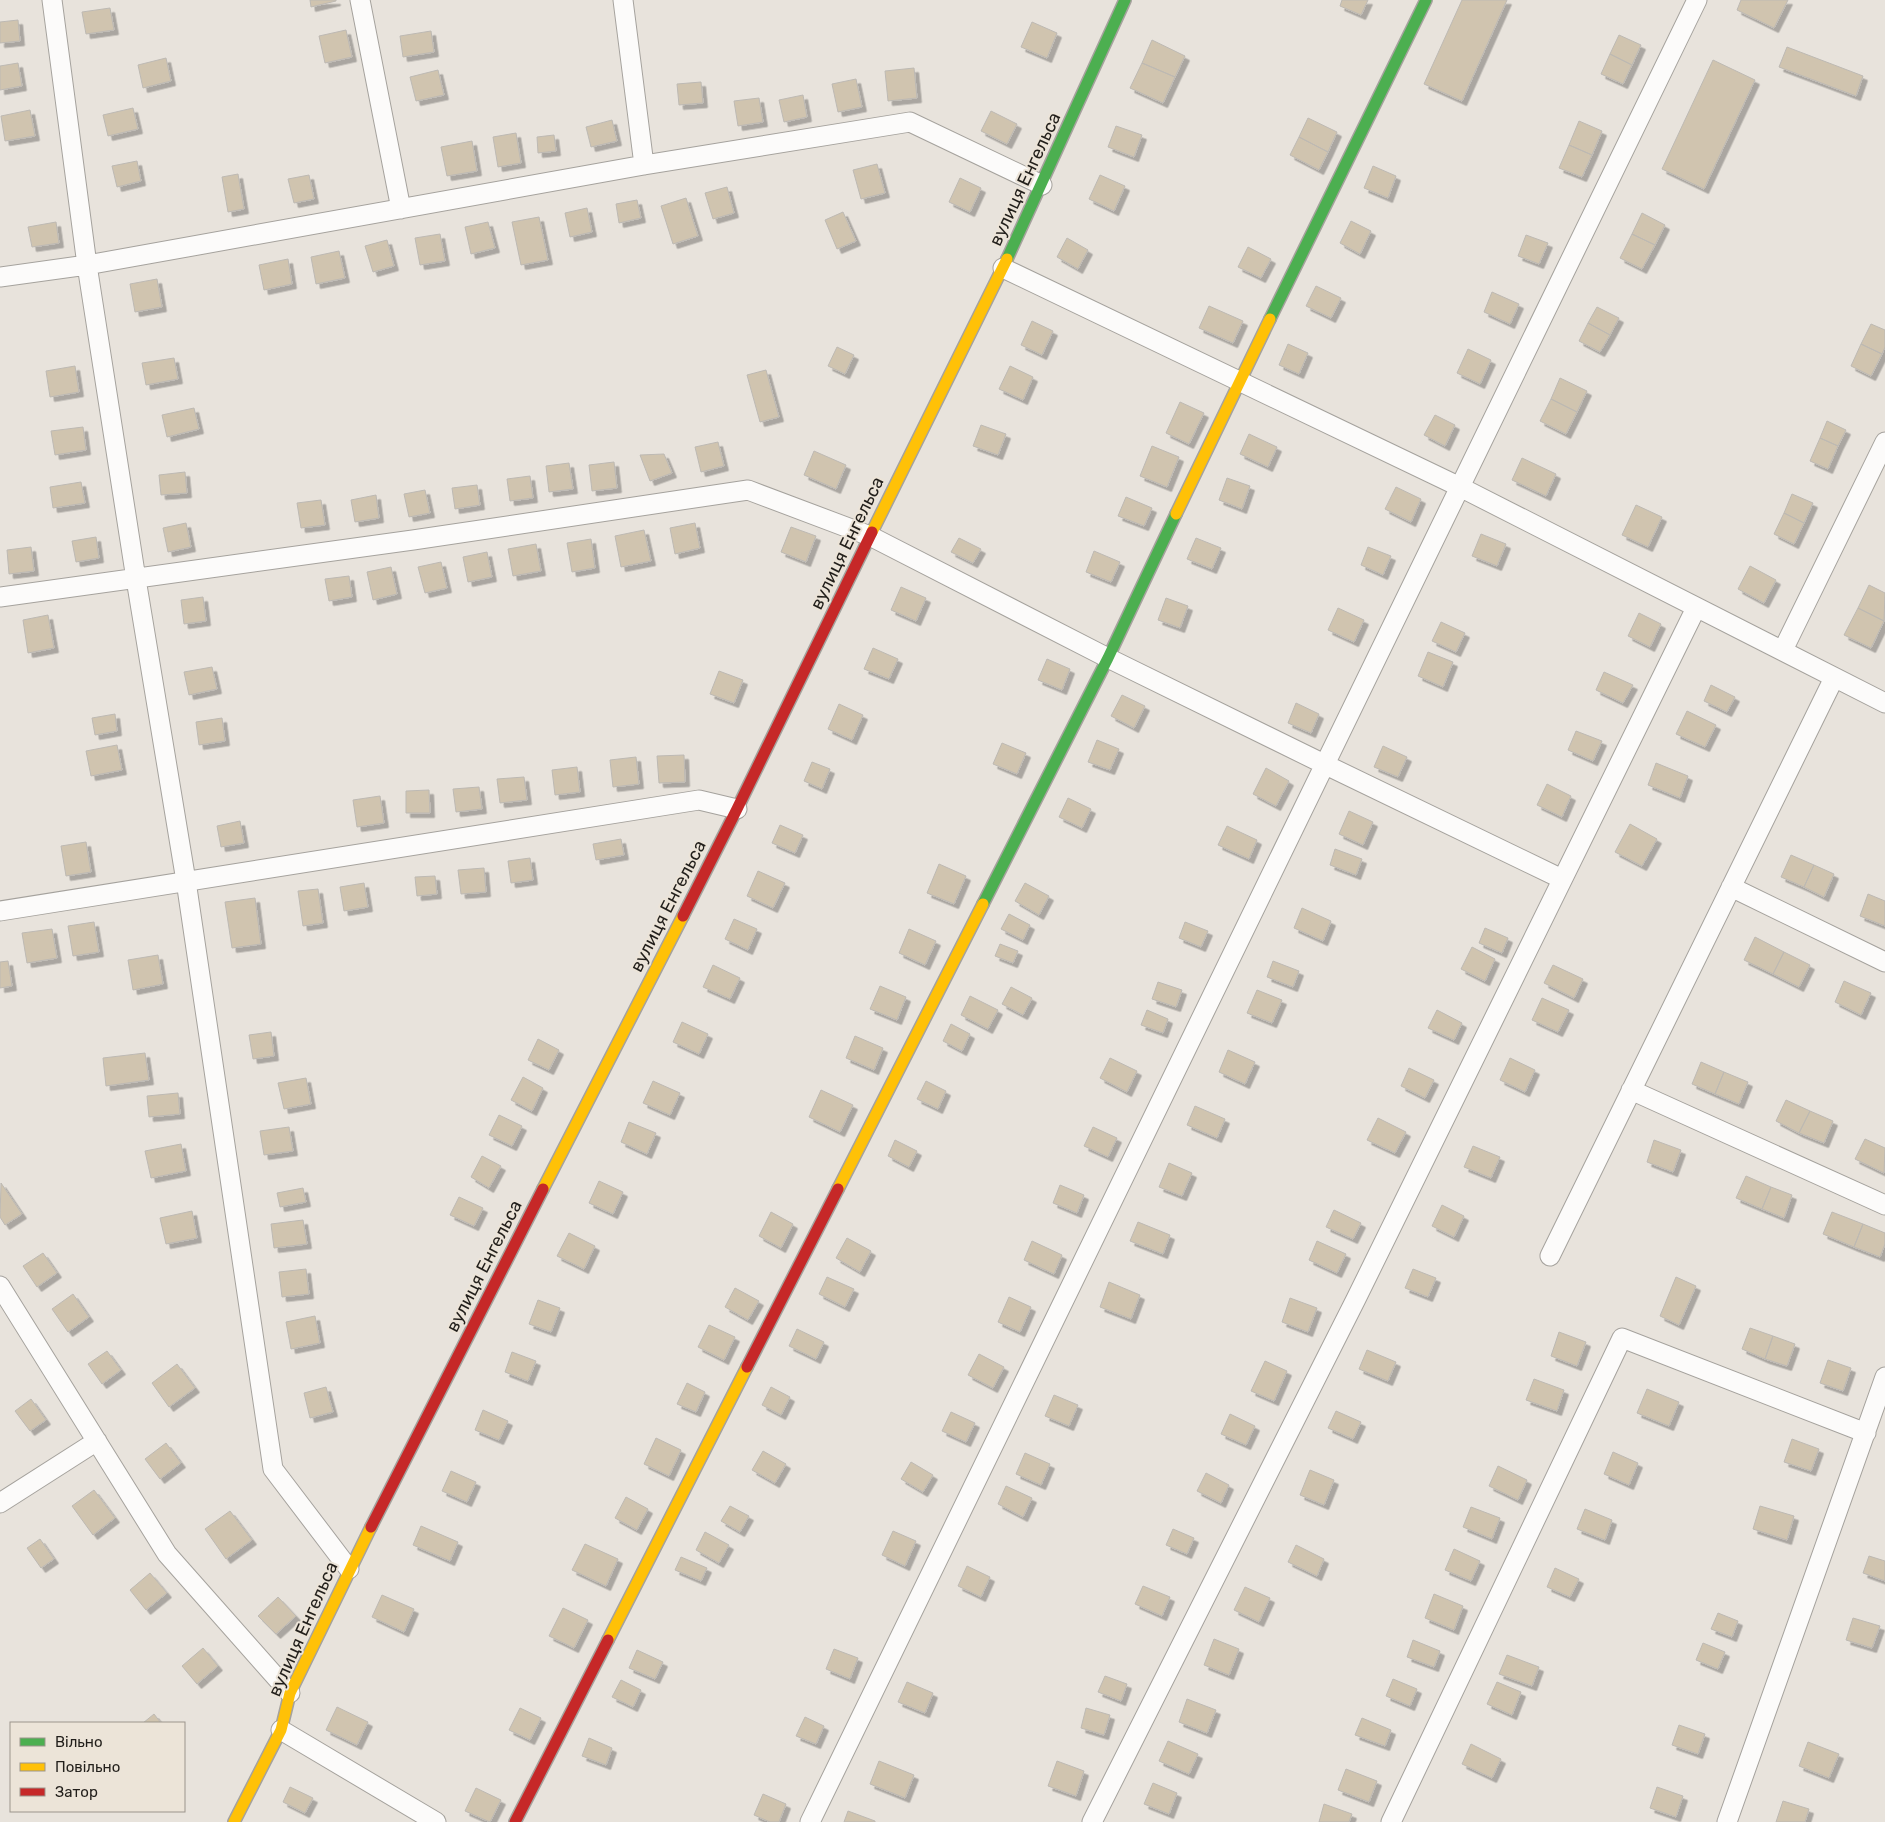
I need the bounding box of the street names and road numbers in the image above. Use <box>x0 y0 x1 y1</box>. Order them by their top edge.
street label: вулиця Енгельса <box>984 109 1066 249</box>
street label: вулиця Енгельса <box>805 473 889 613</box>
street label: вулиця Енгельса <box>625 836 711 976</box>
street label: вулиця Енгельса <box>441 1196 527 1336</box>
street label: вулиця Енгельса <box>263 1558 343 1700</box>

